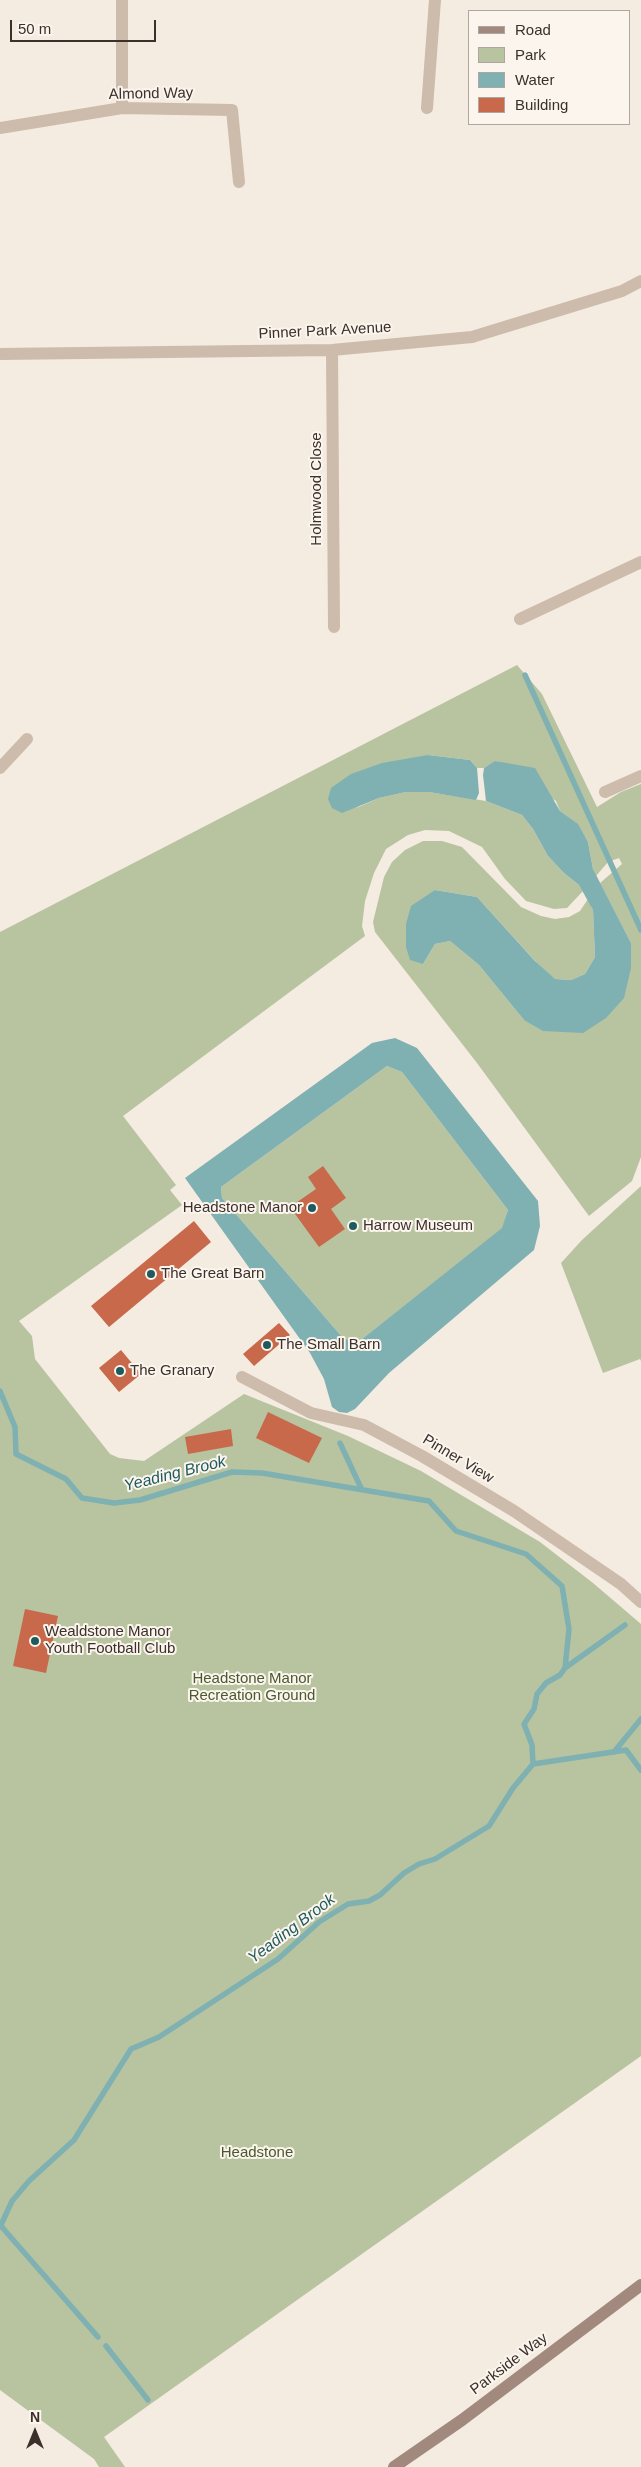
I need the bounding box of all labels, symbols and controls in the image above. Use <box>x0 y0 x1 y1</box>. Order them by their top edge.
scale bar <box>12 10 159 42</box>
legend <box>468 10 631 125</box>
text: 50 m <box>18 20 51 37</box>
text: Road <box>515 21 551 38</box>
text: Park <box>515 46 546 63</box>
text: Water <box>515 71 554 88</box>
street label: Almond Way <box>109 84 193 104</box>
text: Building <box>515 96 568 113</box>
street label: Pinner Park Avenue <box>258 319 392 343</box>
street label: Holmwood Close <box>308 432 326 546</box>
place label: Headstone Manor <box>183 1199 302 1217</box>
marker: Headstone Manor <box>306 1202 318 1214</box>
place label: Harrow Museum <box>363 1217 473 1235</box>
marker: Harrow Museum <box>347 1220 359 1232</box>
place label: The Great Barn <box>161 1265 264 1283</box>
marker: The Great Barn <box>145 1268 157 1280</box>
place label: The Small Barn <box>277 1336 380 1354</box>
marker: The Small Barn <box>261 1339 273 1351</box>
place label: The Granary <box>130 1362 214 1380</box>
marker: The Granary <box>114 1365 126 1377</box>
street label: Pinner View <box>419 1431 497 1487</box>
water label: Yeading Brook <box>122 1452 228 1496</box>
place label: Wealdstone Manor Youth Football Club <box>45 1623 175 1658</box>
marker: Wealdstone Manor Youth Football Club <box>29 1635 41 1647</box>
park label: Headstone Manor Recreation Ground <box>189 1670 315 1705</box>
water label: Yeading Brook <box>245 1890 339 1968</box>
park label: Headstone <box>221 2144 293 2162</box>
street label: Parkside Way <box>467 2329 551 2399</box>
north arrow <box>10 2407 60 2457</box>
text: N <box>30 2409 40 2425</box>

